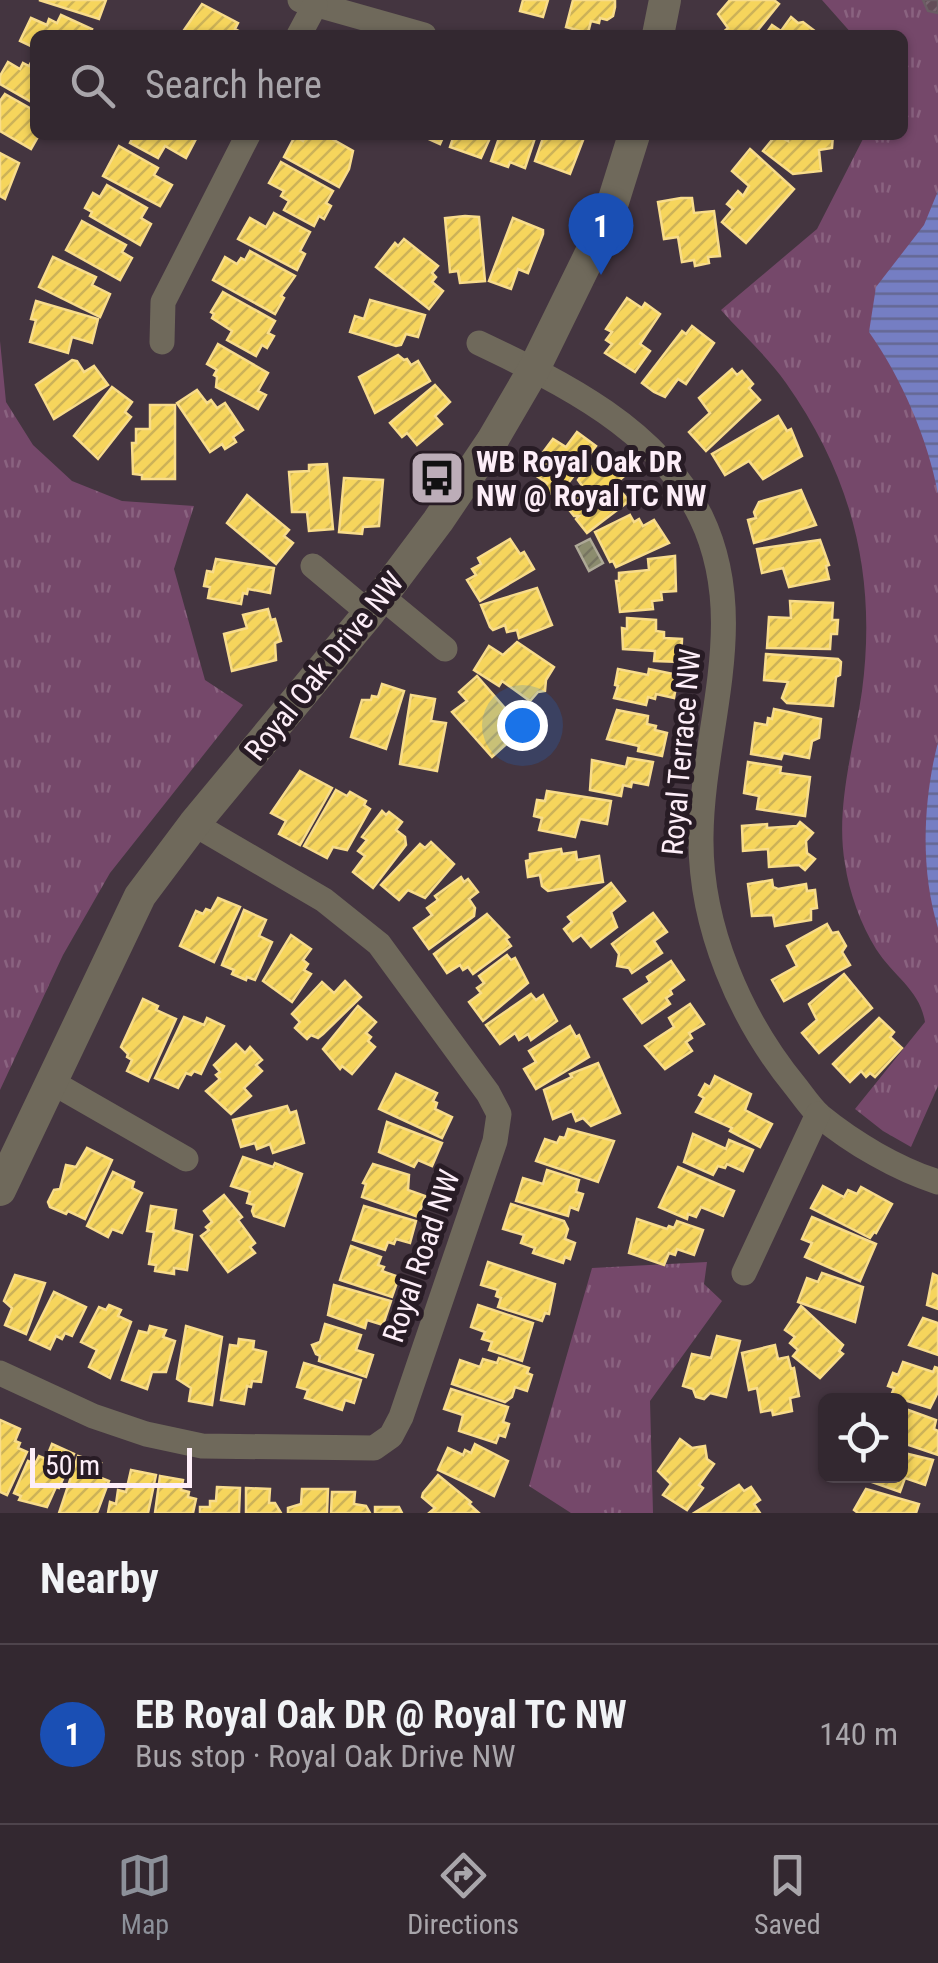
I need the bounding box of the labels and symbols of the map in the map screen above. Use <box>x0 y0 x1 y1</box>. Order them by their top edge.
pin: 1 <box>568 192 634 275</box>
place label: WB Royal Oak DR NW @ Royal TC NW <box>476 444 707 513</box>
bus stop icon: WB Royal Oak DR NW @ Royal TC NW <box>407 448 467 508</box>
street label: Royal Oak Drive NW <box>237 565 411 767</box>
street label: Royal Terrace NW <box>655 647 707 857</box>
your location <box>497 700 548 751</box>
street label: Royal Road NW <box>375 1165 467 1347</box>
scale bar <box>30 1443 192 1488</box>

